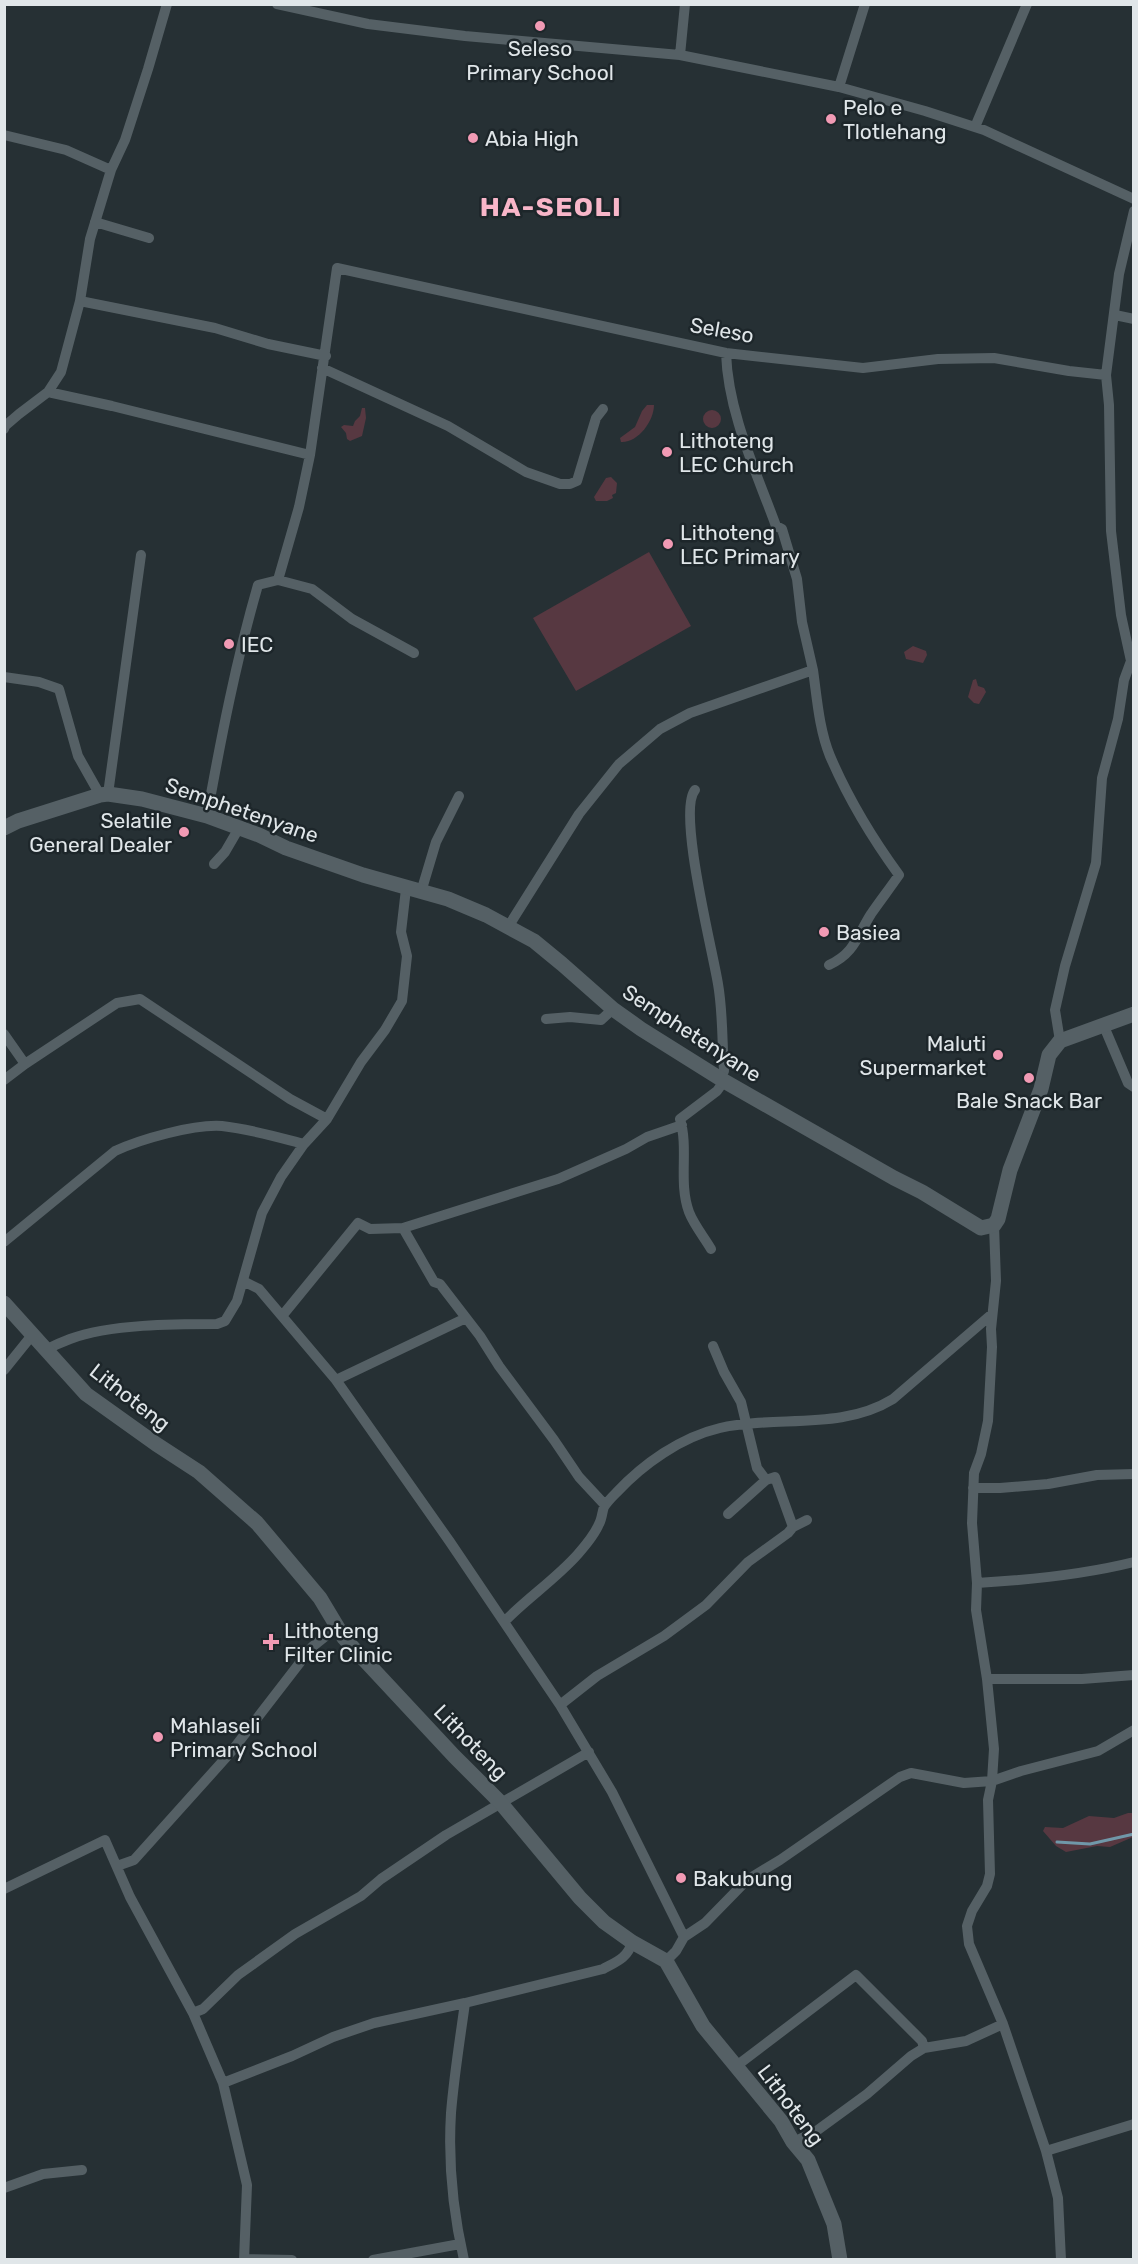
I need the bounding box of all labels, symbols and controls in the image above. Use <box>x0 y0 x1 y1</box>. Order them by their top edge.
marker: Seleso Primary School <box>533 19 547 33</box>
place label: Seleso Primary School <box>466 36 614 85</box>
place label: Pelo e Tlotlehang <box>843 95 947 144</box>
marker: Pelo e Tlotlehang <box>824 112 838 126</box>
place label: Abia High <box>485 126 579 151</box>
marker: Abia High <box>466 131 480 145</box>
district label: HA-SEOLI <box>480 191 622 223</box>
street label: Seleso <box>688 312 756 348</box>
place label: Lithoteng LEC Church <box>679 428 794 477</box>
marker: Lithoteng LEC Church <box>660 445 674 459</box>
place label: Lithoteng LEC Primary <box>680 520 800 569</box>
marker: Lithoteng LEC Primary <box>661 537 675 551</box>
place label: IEC <box>241 632 273 657</box>
marker: IEC <box>222 637 236 651</box>
street label: Semphetenyane <box>162 772 322 848</box>
place label: Selatile General Dealer <box>29 808 172 857</box>
marker: Selatile General Dealer <box>177 825 191 839</box>
place label: Basiea <box>836 920 901 945</box>
marker: Basiea <box>817 925 831 939</box>
street label: Semphetenyane <box>618 979 766 1087</box>
place label: Maluti Supermarket <box>860 1031 986 1080</box>
marker: Maluti Supermarket <box>991 1048 1005 1062</box>
marker: Bale Snack Bar <box>1022 1071 1036 1085</box>
place label: Bale Snack Bar <box>956 1088 1102 1113</box>
street label: Lithoteng <box>85 1358 175 1436</box>
place label: Lithoteng Filter Clinic <box>284 1618 393 1667</box>
marker: Lithoteng Filter Clinic <box>262 1633 280 1651</box>
street label: Lithoteng <box>429 1699 513 1785</box>
place label: Mahlaseli Primary School <box>170 1713 318 1762</box>
marker: Mahlaseli Primary School <box>151 1730 165 1744</box>
place label: Bakubung <box>693 1866 792 1891</box>
marker: Bakubung <box>674 1871 688 1885</box>
street label: Lithoteng <box>752 2060 830 2150</box>

